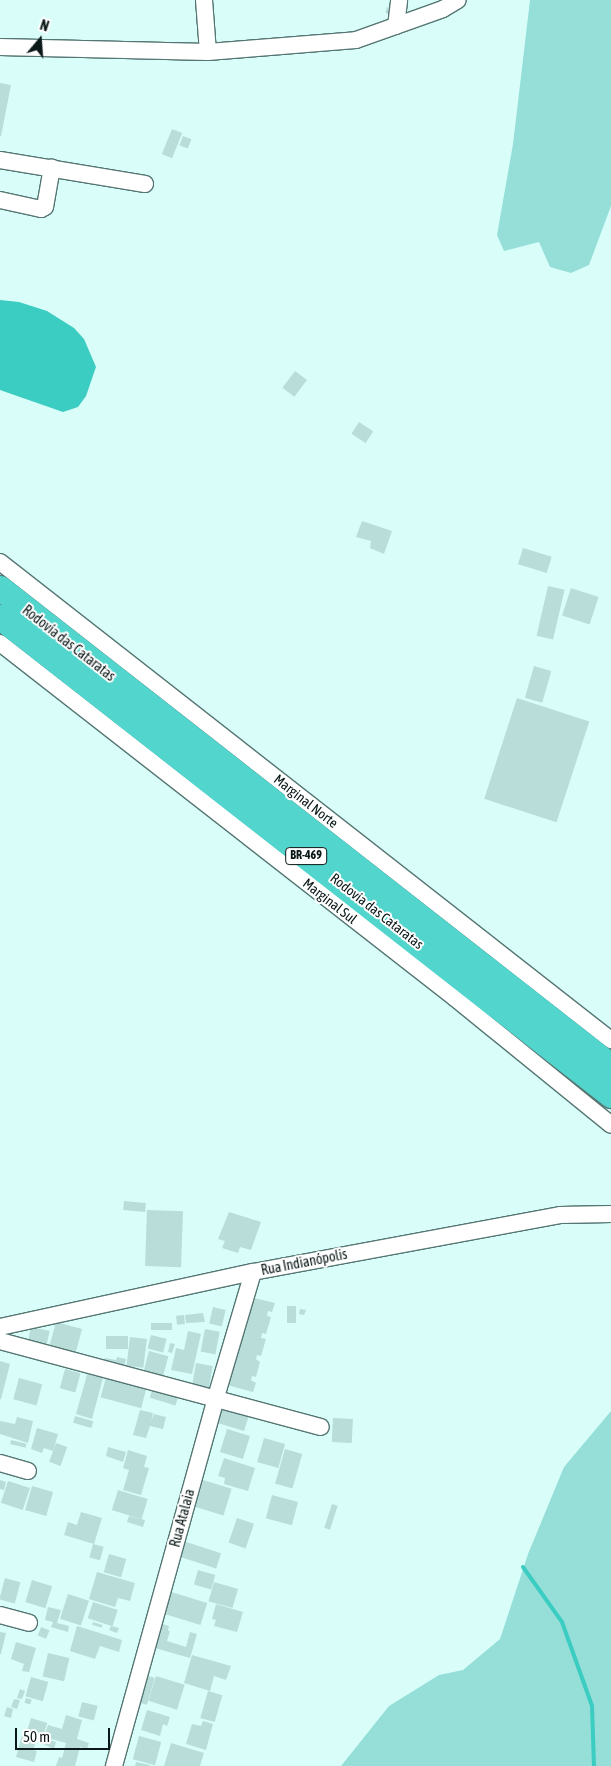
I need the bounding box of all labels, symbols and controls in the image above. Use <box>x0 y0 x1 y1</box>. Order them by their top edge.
north arrow <box>15 15 65 65</box>
text: N <box>38 17 51 35</box>
street label: Rodovía das Cataratas <box>19 602 119 684</box>
street label: Marginal Norte <box>271 771 341 831</box>
road number: BR-469 <box>285 846 327 866</box>
street label: Rodovía das Cataratas <box>327 870 427 952</box>
street label: Marginal Sul <box>300 875 360 927</box>
street label: Rua Indianópolis <box>260 1245 348 1279</box>
street label: Rua Atalaia <box>166 1487 198 1549</box>
scale bar <box>18 1718 112 1750</box>
text: 50 m <box>23 1728 50 1745</box>

